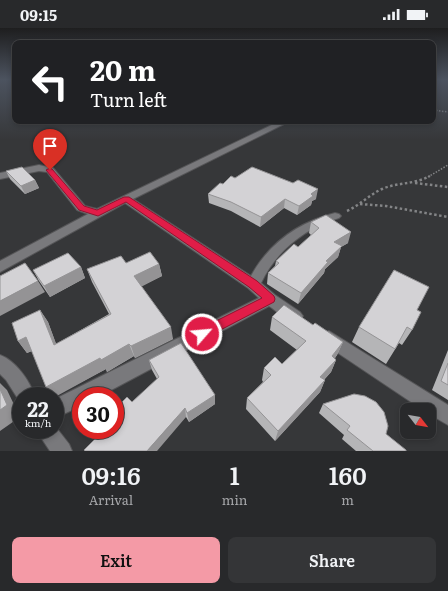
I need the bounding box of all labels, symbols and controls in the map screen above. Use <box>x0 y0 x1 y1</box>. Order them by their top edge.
text: 09:15 <box>20 3 57 26</box>
text: 20 m <box>90 48 156 90</box>
icon: left <box>24 56 76 108</box>
text: Turn left <box>90 86 167 113</box>
pin <box>33 129 67 170</box>
icon: arrive <box>39 135 61 157</box>
position arrow <box>181 313 223 355</box>
speed limit sign: 30 <box>72 387 124 439</box>
text: 22 <box>27 393 49 423</box>
north arrow <box>400 403 436 439</box>
map controls <box>400 403 436 439</box>
text: km/h <box>25 415 51 430</box>
text: 09:16 <box>81 457 140 492</box>
text: 1 <box>230 457 240 492</box>
text: 160 <box>329 457 367 492</box>
text: Arrival <box>89 490 133 509</box>
text: min <box>222 490 247 509</box>
text: m <box>341 490 354 509</box>
button: Exit <box>12 537 220 583</box>
button: Share <box>228 537 436 583</box>

